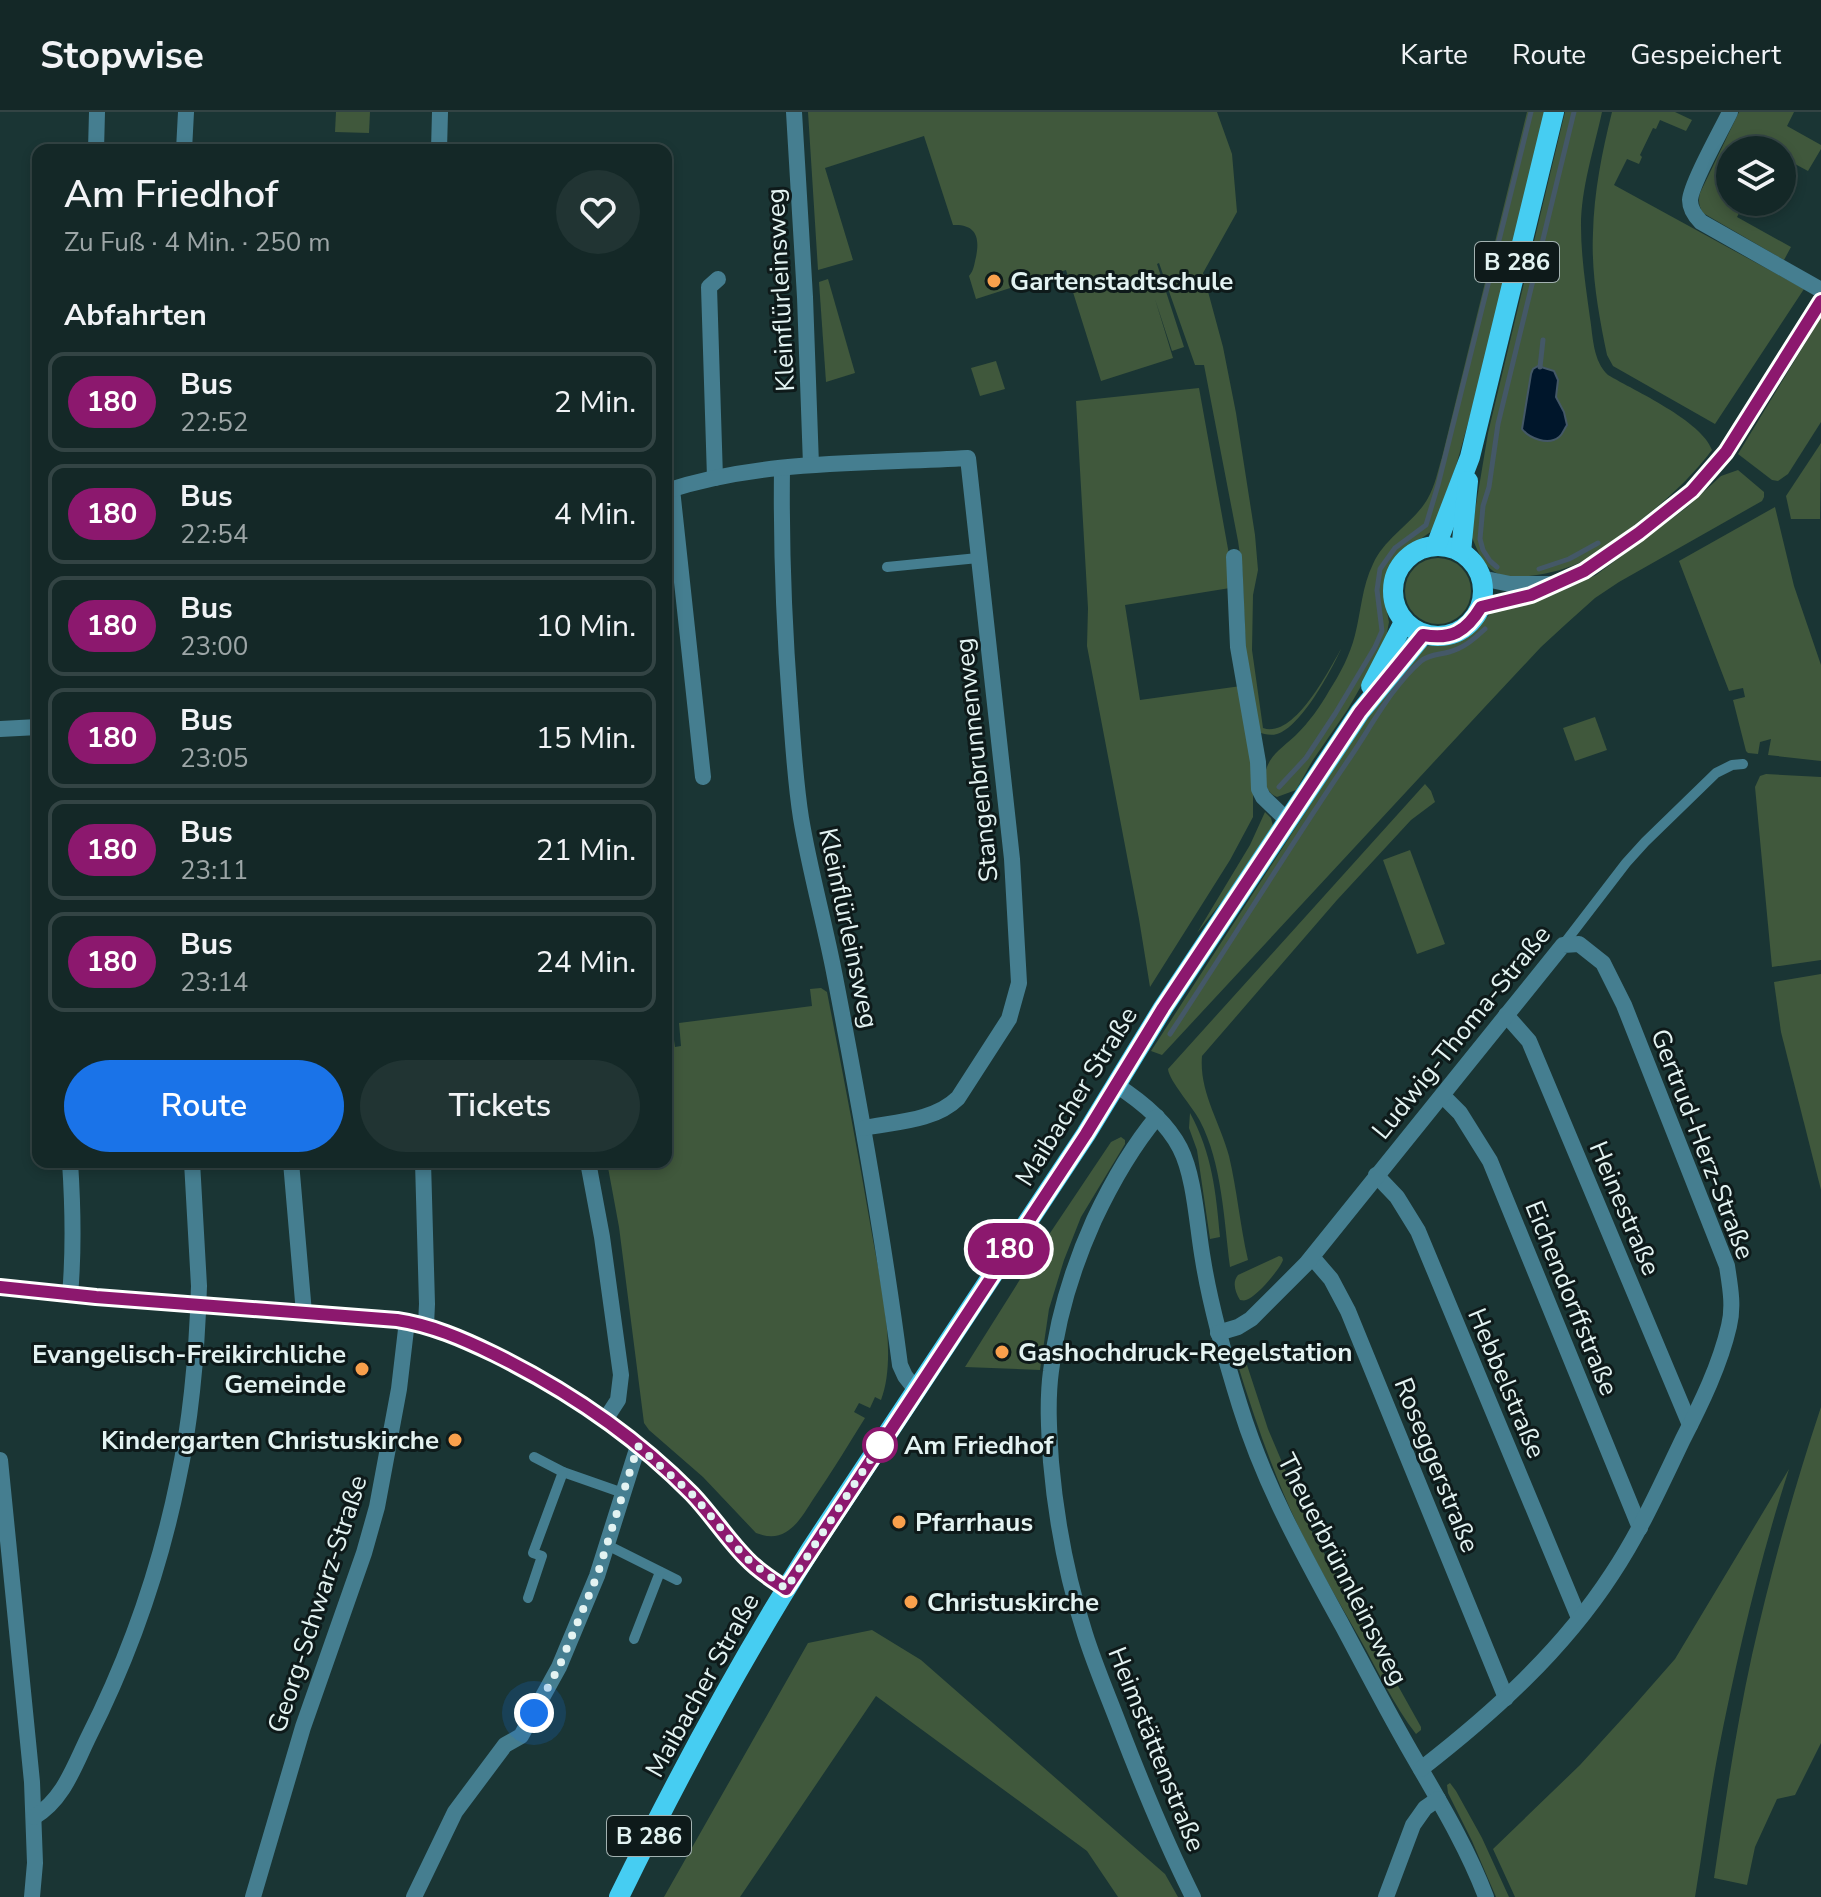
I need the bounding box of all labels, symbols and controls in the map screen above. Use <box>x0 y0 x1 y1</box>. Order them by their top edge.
text: Stopwise <box>40 30 204 81</box>
text: Karte <box>1400 36 1468 74</box>
text: Route <box>1512 36 1586 74</box>
text: Gespeichert <box>1630 36 1781 74</box>
map controls <box>1716 136 1796 216</box>
button: layers <box>1716 136 1796 216</box>
text: Am Friedhof <box>64 169 278 220</box>
button: heart <box>556 170 640 254</box>
street label: Kleinflürleinsweg <box>758 187 803 393</box>
text: Zu Fuß · 4 Min. · 250 m <box>64 225 330 260</box>
road number: B 286 <box>1475 242 1559 282</box>
place label: Gartenstadtschule <box>1010 264 1233 299</box>
marker: Gartenstadtschule <box>985 272 1003 290</box>
text: Abfahrten <box>64 295 207 336</box>
text: Bus <box>180 364 233 405</box>
text: 2 Min. <box>554 382 636 423</box>
text: 180 <box>87 383 137 421</box>
text: 22:52 <box>180 405 248 440</box>
text: Bus <box>180 476 233 517</box>
text: 4 Min. <box>554 494 636 535</box>
text: 180 <box>87 495 137 533</box>
text: 22:54 <box>180 517 248 552</box>
text: Bus <box>180 588 233 629</box>
text: 10 Min. <box>536 606 636 647</box>
text: 180 <box>87 607 137 645</box>
text: 23:00 <box>180 629 248 664</box>
street label: Stangenbrunnenweg <box>946 636 1007 884</box>
text: Bus <box>180 700 233 741</box>
text: 15 Min. <box>536 718 636 759</box>
text: 180 <box>87 719 137 757</box>
text: 23:05 <box>180 741 248 776</box>
text: Bus <box>180 812 233 853</box>
street label: Kleinflürleinsweg <box>810 825 887 1031</box>
text: 21 Min. <box>536 830 636 871</box>
text: 180 <box>87 831 137 869</box>
text: 23:11 <box>180 853 248 888</box>
street label: Ludwig-Thoma-Straße <box>1364 918 1559 1147</box>
text: Bus <box>180 924 233 965</box>
text: 24 Min. <box>536 942 636 983</box>
text: 180 <box>87 943 137 981</box>
text: 23:14 <box>180 965 248 1000</box>
street label: Maibacher Straße <box>1007 1000 1146 1193</box>
street label: Gertrud-Herz-Straße <box>1642 1024 1763 1264</box>
button: Route <box>64 1060 344 1152</box>
button: Tickets <box>360 1060 640 1152</box>
street label: Heinestraße <box>1581 1136 1668 1281</box>
street label: Eichendorffstraße <box>1516 1196 1627 1401</box>
line badge: 180 <box>963 1223 1055 1275</box>
text: 180 <box>984 1230 1034 1268</box>
street label: Hebbelstraße <box>1459 1303 1554 1463</box>
place label: Gashochdruck-Regelstation <box>1018 1335 1352 1370</box>
place label: Evangelisch-Freikirchliche Gemeinde <box>32 1337 346 1402</box>
marker: Gashochdruck-Regelstation <box>993 1343 1011 1361</box>
marker: Evangelisch-Freikirchliche Gemeinde <box>353 1360 371 1378</box>
street label: Roseggerstraße <box>1386 1373 1488 1558</box>
place label: Kindergarten Christuskirche <box>101 1423 439 1458</box>
marker: Am Friedhof <box>863 1428 897 1462</box>
place label: Am Friedhof <box>904 1428 1054 1463</box>
marker: Kindergarten Christuskirche <box>446 1431 464 1449</box>
street label: Theuerbrünnleinsweg <box>1269 1447 1416 1691</box>
street label: Georg-Schwarz-Straße <box>259 1471 376 1737</box>
place label: Pfarrhaus <box>915 1505 1033 1540</box>
marker: Pfarrhaus <box>890 1513 908 1531</box>
place label: Christuskirche <box>927 1585 1099 1620</box>
street label: Maibacher Straße <box>637 1587 768 1784</box>
marker: Christuskirche <box>902 1593 920 1611</box>
street label: Heimstättenstraße <box>1100 1642 1214 1857</box>
your location <box>514 1693 554 1733</box>
road number: B 286 <box>607 1816 691 1856</box>

